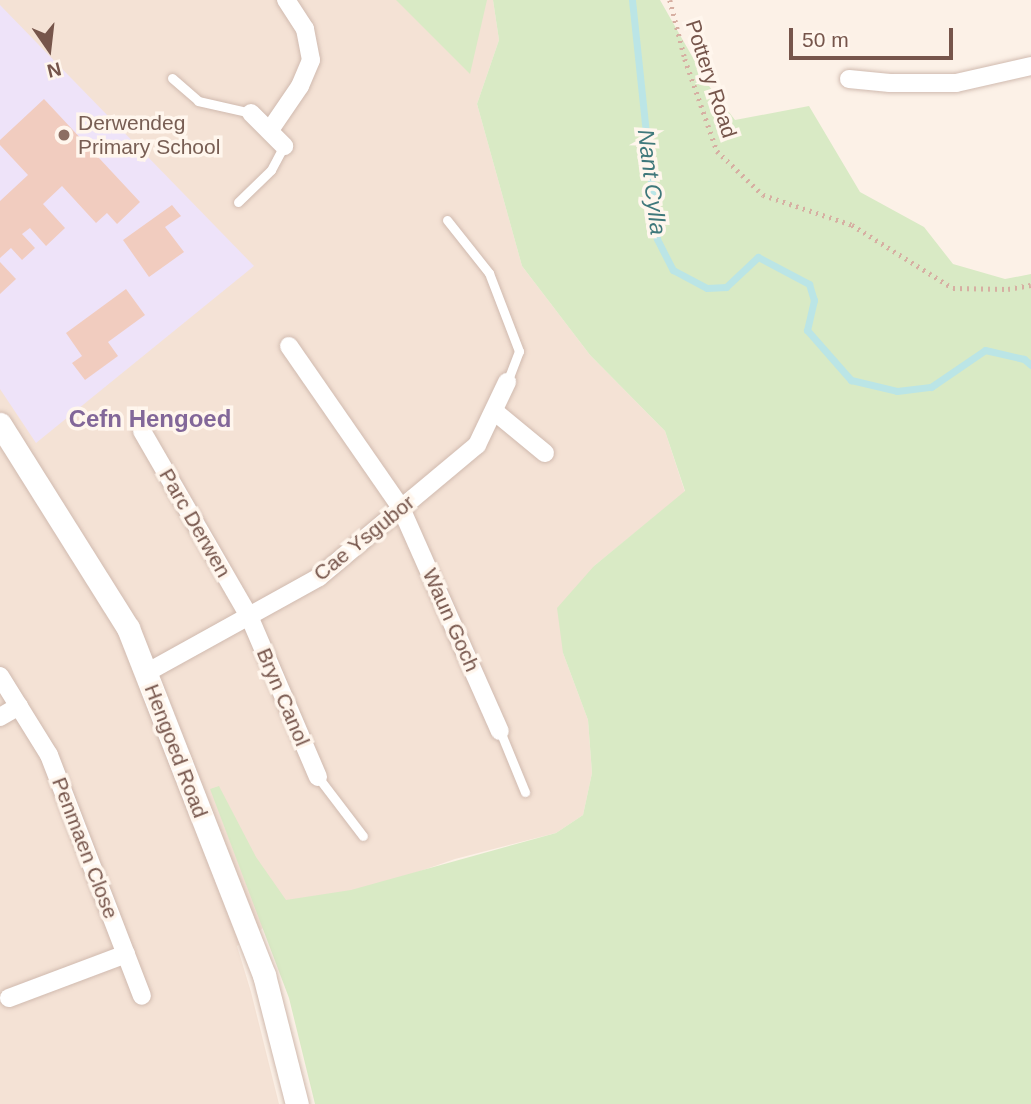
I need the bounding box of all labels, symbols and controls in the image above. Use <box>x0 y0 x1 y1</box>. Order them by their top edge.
north arrow <box>14 14 84 84</box>
scale bar <box>793 14 958 58</box>
street label: Pottery Road <box>680 17 742 141</box>
text: 50 m <box>802 28 849 51</box>
text: N <box>45 58 63 82</box>
place label: Derwendeg Primary School <box>78 110 220 160</box>
marker: Derwendeg Primary School <box>56 127 72 143</box>
water label: Nant Cylla <box>632 128 672 236</box>
district label: Cefn Hengoed <box>69 405 231 433</box>
street label: Parc Derwen <box>154 464 236 582</box>
street label: Cae Ysgubor <box>308 490 420 586</box>
street label: Waun Goch <box>417 565 485 675</box>
street label: Bryn Canol <box>251 644 315 750</box>
street label: Hengoed Road <box>139 681 213 821</box>
street label: Penmaen Close <box>46 774 124 922</box>

